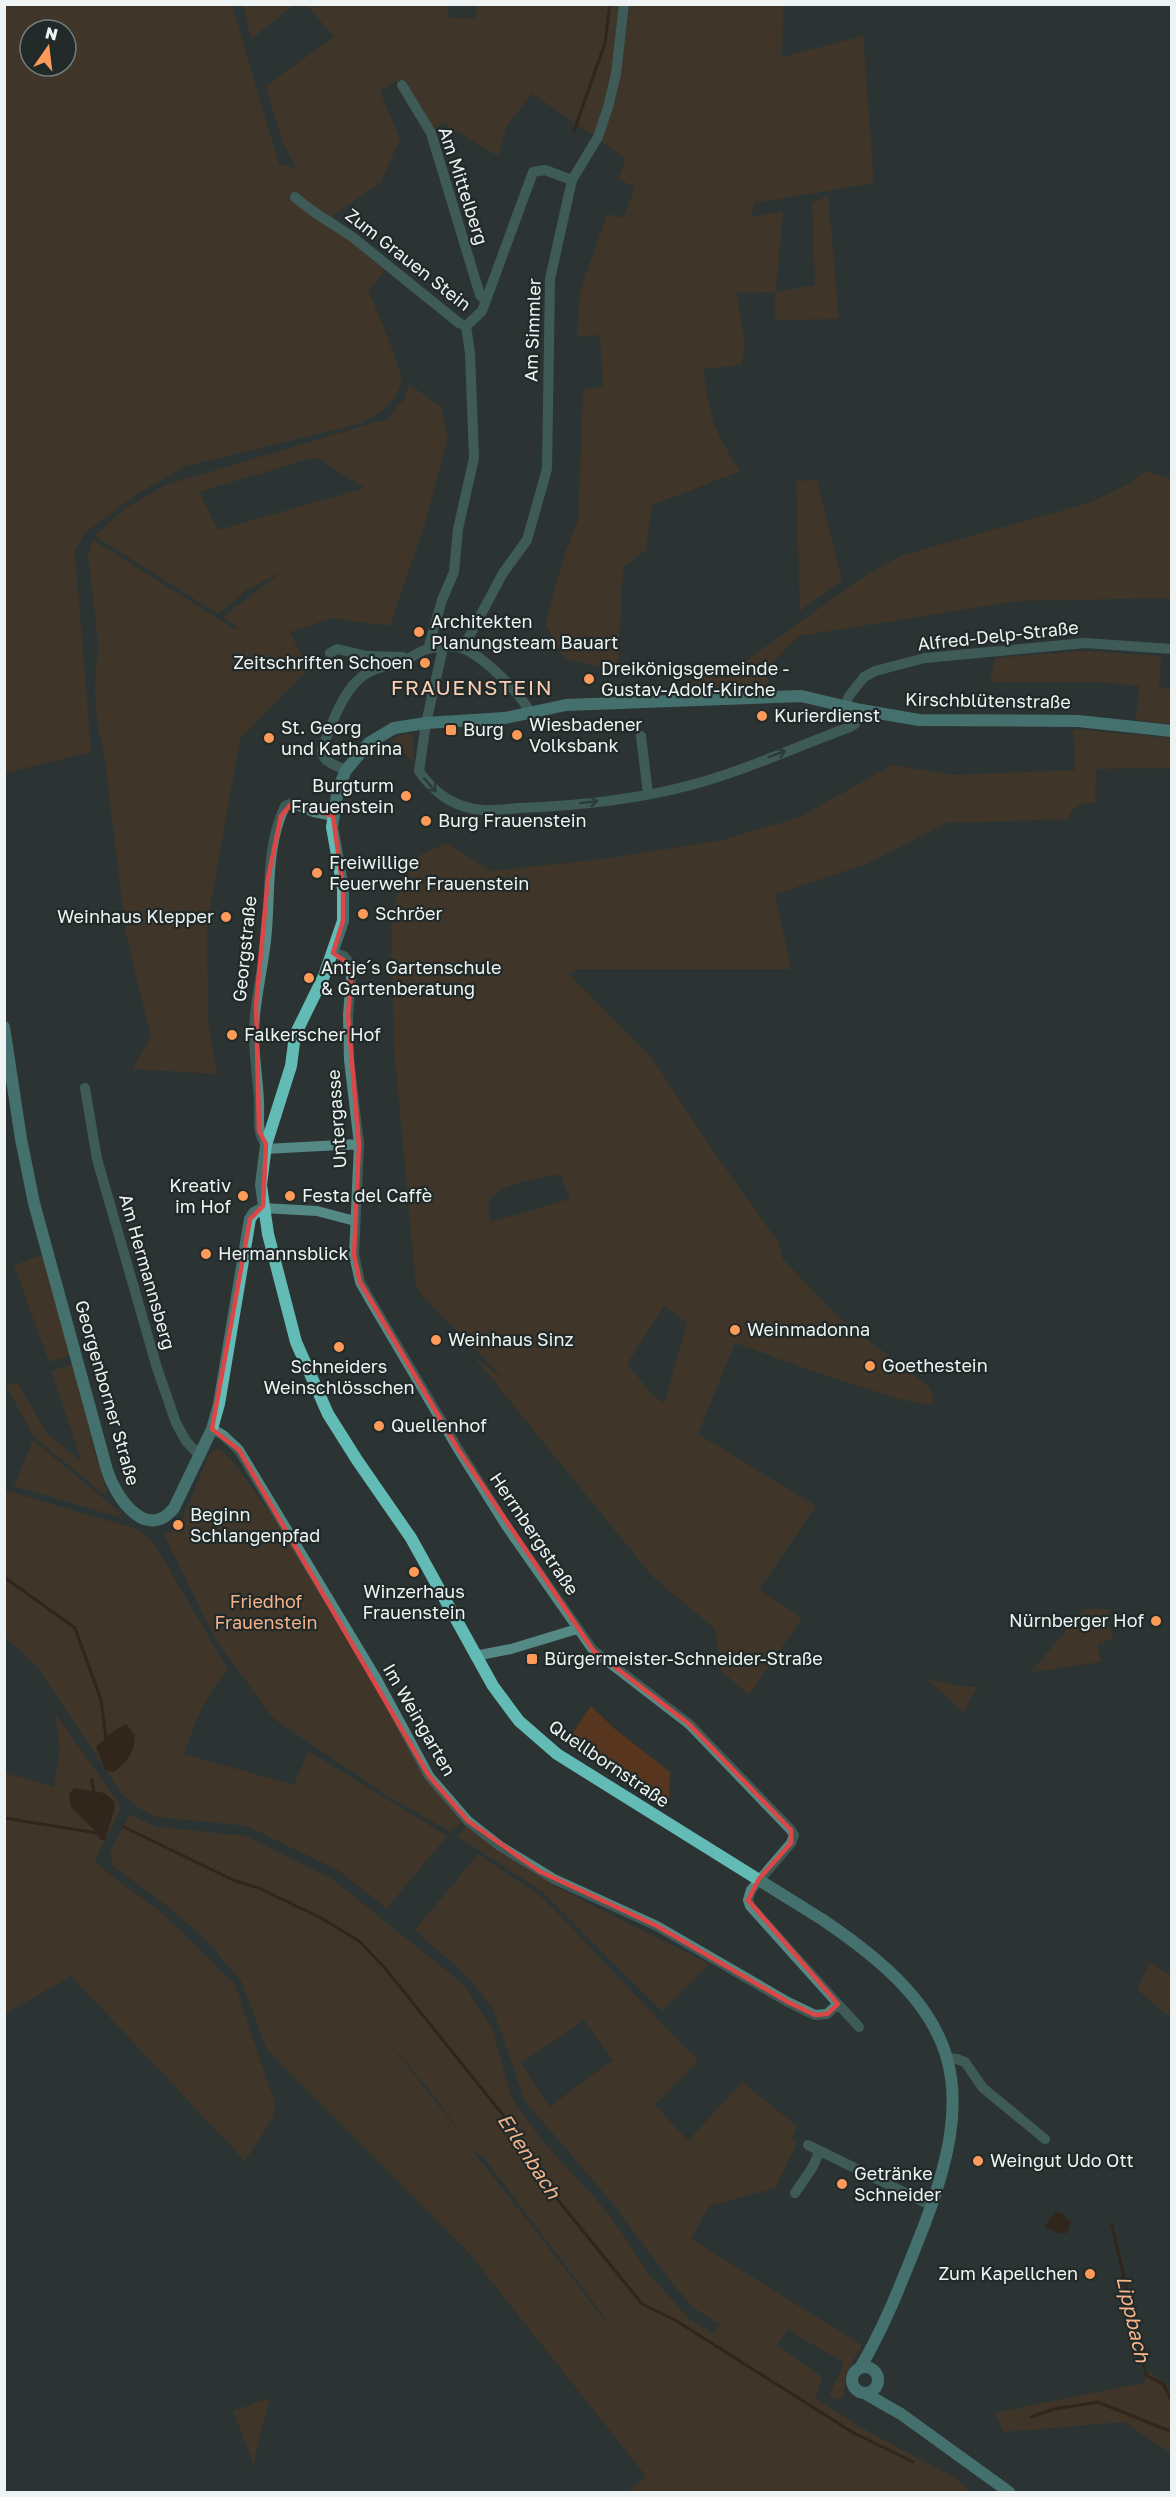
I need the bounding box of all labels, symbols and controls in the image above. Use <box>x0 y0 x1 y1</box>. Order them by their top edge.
north arrow <box>18 18 78 78</box>
text: N <box>43 22 60 45</box>
street label: Am Mittelberg <box>435 124 493 247</box>
street label: Zum Grauen Stein <box>342 203 476 315</box>
street label: Am Simmler <box>519 278 545 382</box>
place label: Architekten Planungsteam Bauart <box>431 610 618 653</box>
street label: Alfred-Delp-Straße <box>916 616 1080 654</box>
marker: Architekten Planungsteam Bauart <box>412 625 426 639</box>
place label: Zeitschriften Schoen <box>233 651 413 673</box>
marker: Zeitschriften Schoen <box>418 656 432 670</box>
place label: Dreikönigsgemeinde - Gustav-Adolf-Kirche <box>601 657 790 700</box>
marker: Dreikönigsgemeinde - Gustav-Adolf-Kirche <box>582 672 596 686</box>
district label: FRAUENSTEIN <box>391 674 553 700</box>
street label: Kirschblütenstraße <box>905 688 1071 712</box>
place label: Kurierdienst <box>774 704 880 726</box>
marker: Kurierdienst <box>755 709 769 723</box>
place label: Wiesbadener Volksbank <box>529 713 642 756</box>
place label: St. Georg und Katharina <box>281 716 402 759</box>
place label: Burg <box>463 718 504 740</box>
marker: Burg <box>444 723 458 737</box>
marker: Wiesbadener Volksbank <box>510 728 524 742</box>
marker: St. Georg und Katharina <box>262 731 276 745</box>
one-way arrow <box>767 748 786 759</box>
place label: Burgturm Frauenstein <box>291 774 394 817</box>
one-way arrow <box>423 777 437 792</box>
marker: Burgturm Frauenstein <box>399 789 413 803</box>
one-way arrow <box>578 796 598 807</box>
place label: Burg Frauenstein <box>438 809 587 831</box>
marker: Burg Frauenstein <box>419 814 433 828</box>
place label: Freiwillige Feuerwehr Frauenstein <box>329 851 529 894</box>
marker: Freiwillige Feuerwehr Frauenstein <box>310 866 324 880</box>
street label: Georgstraße <box>228 895 261 1003</box>
place label: Schröer <box>375 902 443 924</box>
place label: Weinhaus Klepper <box>57 905 214 927</box>
marker: Schröer <box>356 907 370 921</box>
marker: Weinhaus Klepper <box>219 910 233 924</box>
place label: Antje´s Gartenschule & Gartenberatung <box>321 956 501 999</box>
marker: Antje´s Gartenschule & Gartenberatung <box>302 971 316 985</box>
place label: Falkerscher Hof <box>244 1023 381 1045</box>
marker: Falkerscher Hof <box>225 1028 239 1042</box>
street label: Untergasse <box>322 1069 350 1169</box>
place label: Kreativ im Hof <box>169 1174 231 1217</box>
place label: Festa del Caffè <box>302 1184 432 1206</box>
marker: Kreativ im Hof <box>236 1189 250 1203</box>
marker: Festa del Caffè <box>283 1189 297 1203</box>
street label: Am Hermannsberg <box>115 1191 181 1352</box>
place label: Hermannsblick <box>218 1242 349 1264</box>
marker: Hermannsblick <box>199 1247 213 1261</box>
street label: Georgenborner Straße <box>71 1298 145 1488</box>
place label: Weinmadonna <box>747 1318 870 1340</box>
marker: Weinmadonna <box>728 1323 742 1337</box>
place label: Weinhaus Sinz <box>448 1328 574 1350</box>
marker: Weinhaus Sinz <box>429 1333 443 1347</box>
marker: Schneiders Weinschlösschen <box>332 1340 346 1354</box>
place label: Goethestein <box>882 1354 988 1376</box>
place label: Schneiders Weinschlösschen <box>263 1355 415 1398</box>
marker: Goethestein <box>863 1359 877 1373</box>
place label: Quellenhof <box>391 1414 487 1436</box>
marker: Quellenhof <box>372 1419 386 1433</box>
street label: Herrnbergstraße <box>486 1468 584 1599</box>
place label: Beginn Schlangenpfad <box>190 1503 320 1546</box>
marker: Beginn Schlangenpfad <box>171 1518 185 1532</box>
marker: Winzerhaus Frauenstein <box>407 1565 421 1579</box>
place label: Winzerhaus Frauenstein <box>362 1580 466 1623</box>
park label: Friedhof Frauenstein <box>214 1590 318 1633</box>
place label: Nürnberger Hof <box>1009 1609 1144 1631</box>
marker: Nürnberger Hof <box>1149 1614 1163 1628</box>
place label: Bürgermeister-Schneider-Straße <box>544 1647 823 1669</box>
marker: Bürgermeister-Schneider-Straße <box>525 1652 539 1666</box>
street label: Im Weingarten <box>379 1659 461 1780</box>
street label: Quellbornstraße <box>545 1715 674 1812</box>
water label: Erlenbach <box>493 2108 567 2203</box>
place label: Weingut Udo Ott <box>990 2149 1134 2171</box>
marker: Weingut Udo Ott <box>971 2154 985 2168</box>
place label: Getränke Schneider <box>854 2162 941 2205</box>
marker: Getränke Schneider <box>835 2177 849 2191</box>
place label: Zum Kapellchen <box>939 2262 1078 2284</box>
marker: Zum Kapellchen <box>1083 2267 1097 2281</box>
water label: Lippbach <box>1112 2273 1156 2365</box>

